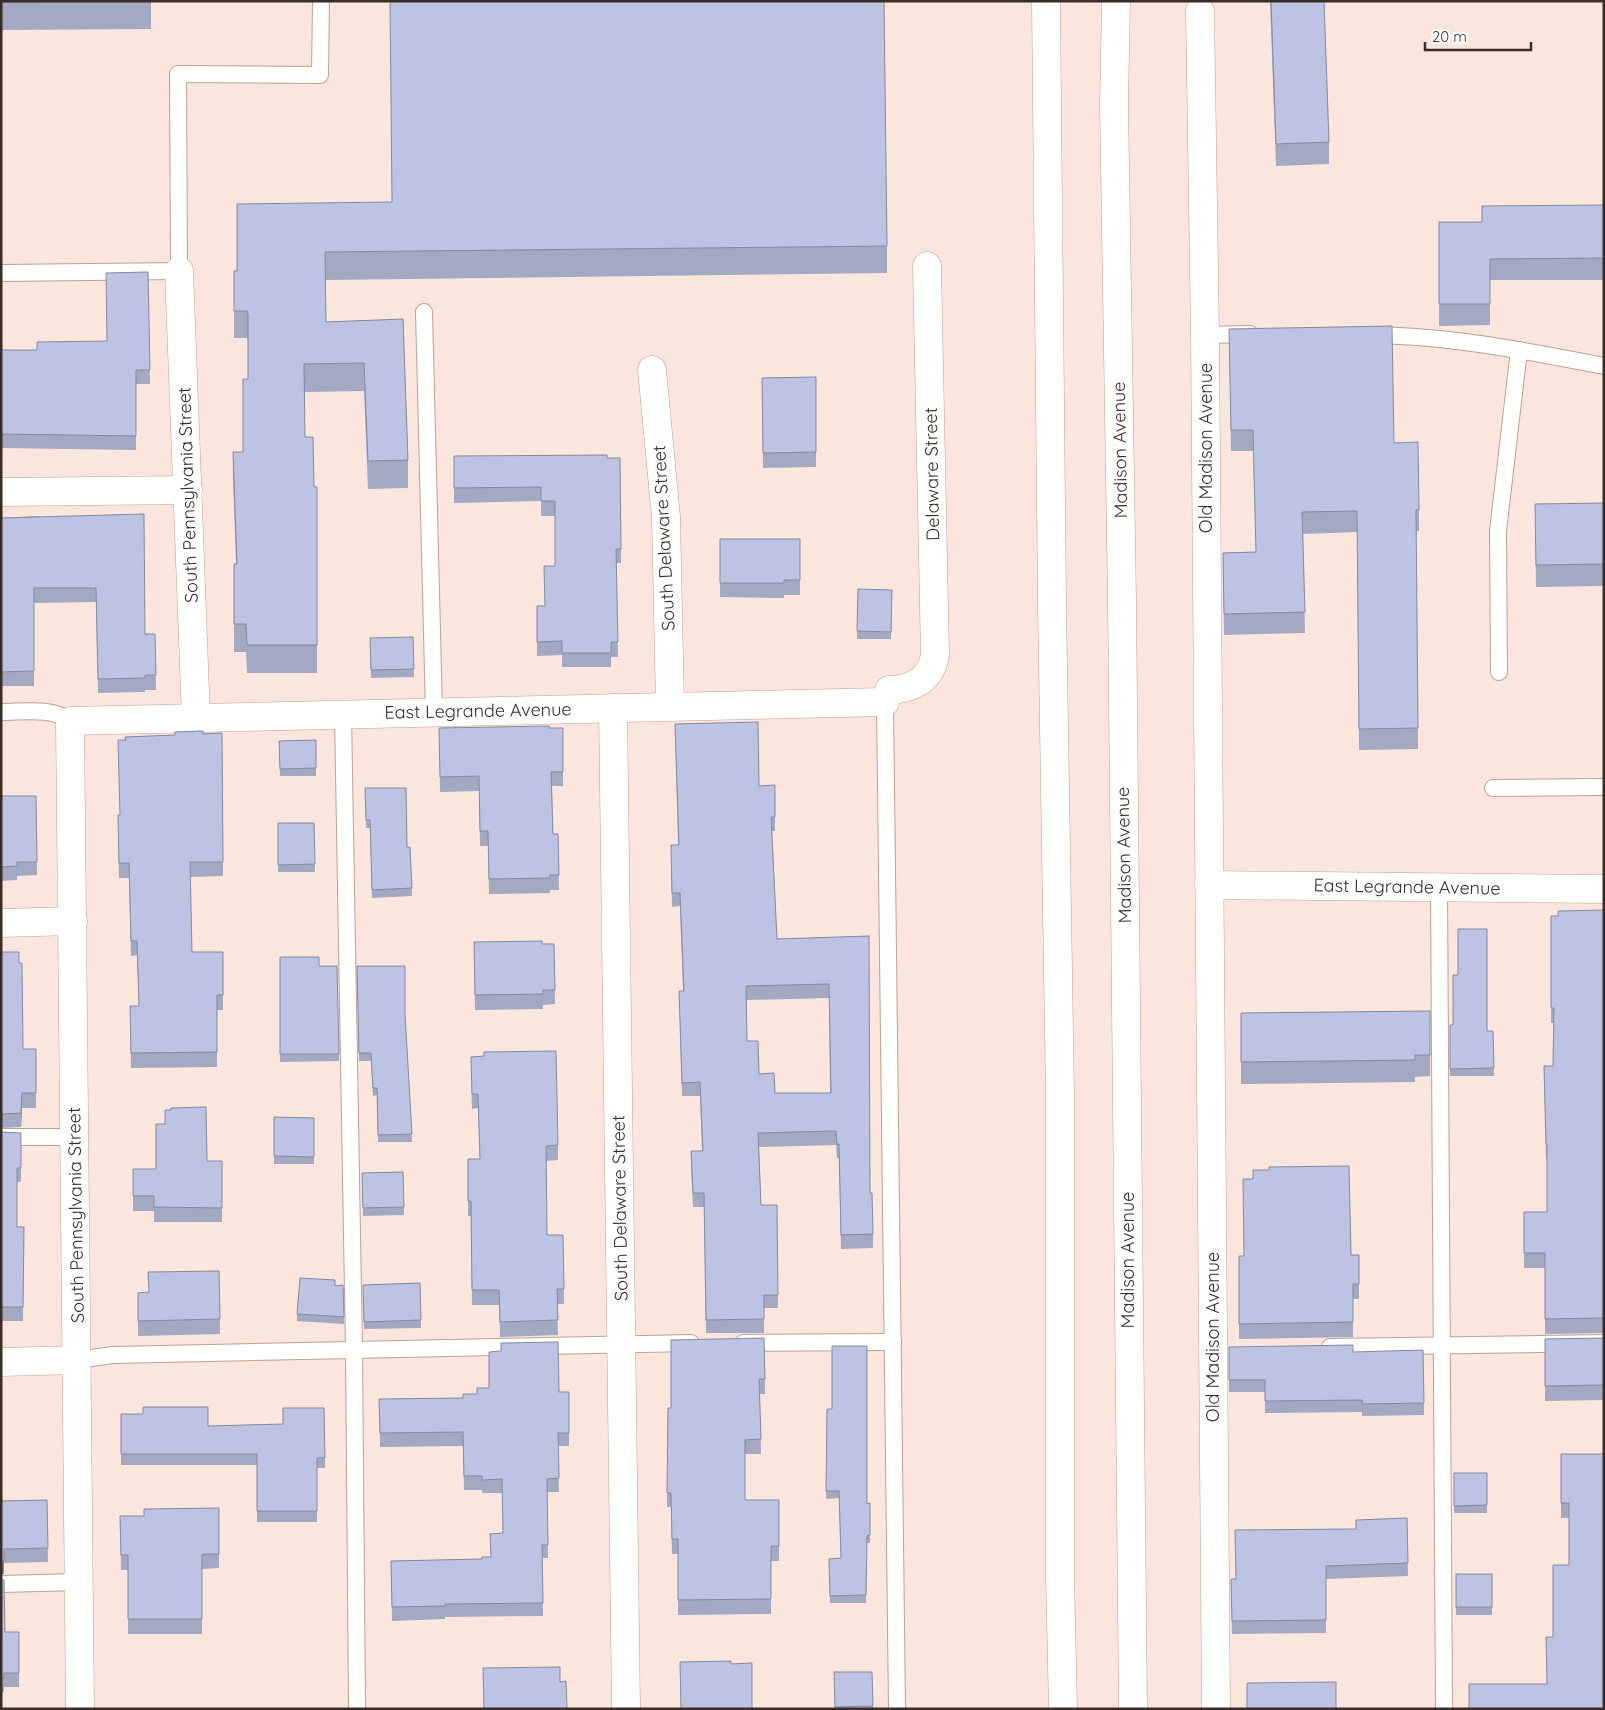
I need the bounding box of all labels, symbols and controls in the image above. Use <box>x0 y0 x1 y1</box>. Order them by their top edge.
scale bar <box>1425 20 1531 52</box>
text: 20 m <box>1432 27 1467 46</box>
street label: Old Madison Avenue <box>1194 363 1217 533</box>
street label: Madison Avenue <box>1107 381 1132 519</box>
street label: South Pennsylvania Street <box>172 387 203 603</box>
street label: Delaware Street <box>919 407 944 541</box>
street label: South Delaware Street <box>647 445 680 632</box>
street label: East Legrande Avenue <box>384 697 572 724</box>
street label: Madison Avenue <box>1111 786 1136 924</box>
street label: East Legrande Avenue <box>1313 873 1501 900</box>
street label: South Pennsylvania Street <box>62 1107 89 1323</box>
street label: South Delaware Street <box>606 1115 633 1301</box>
street label: Madison Avenue <box>1116 1192 1139 1328</box>
street label: Old Madison Avenue <box>1201 1252 1224 1422</box>

